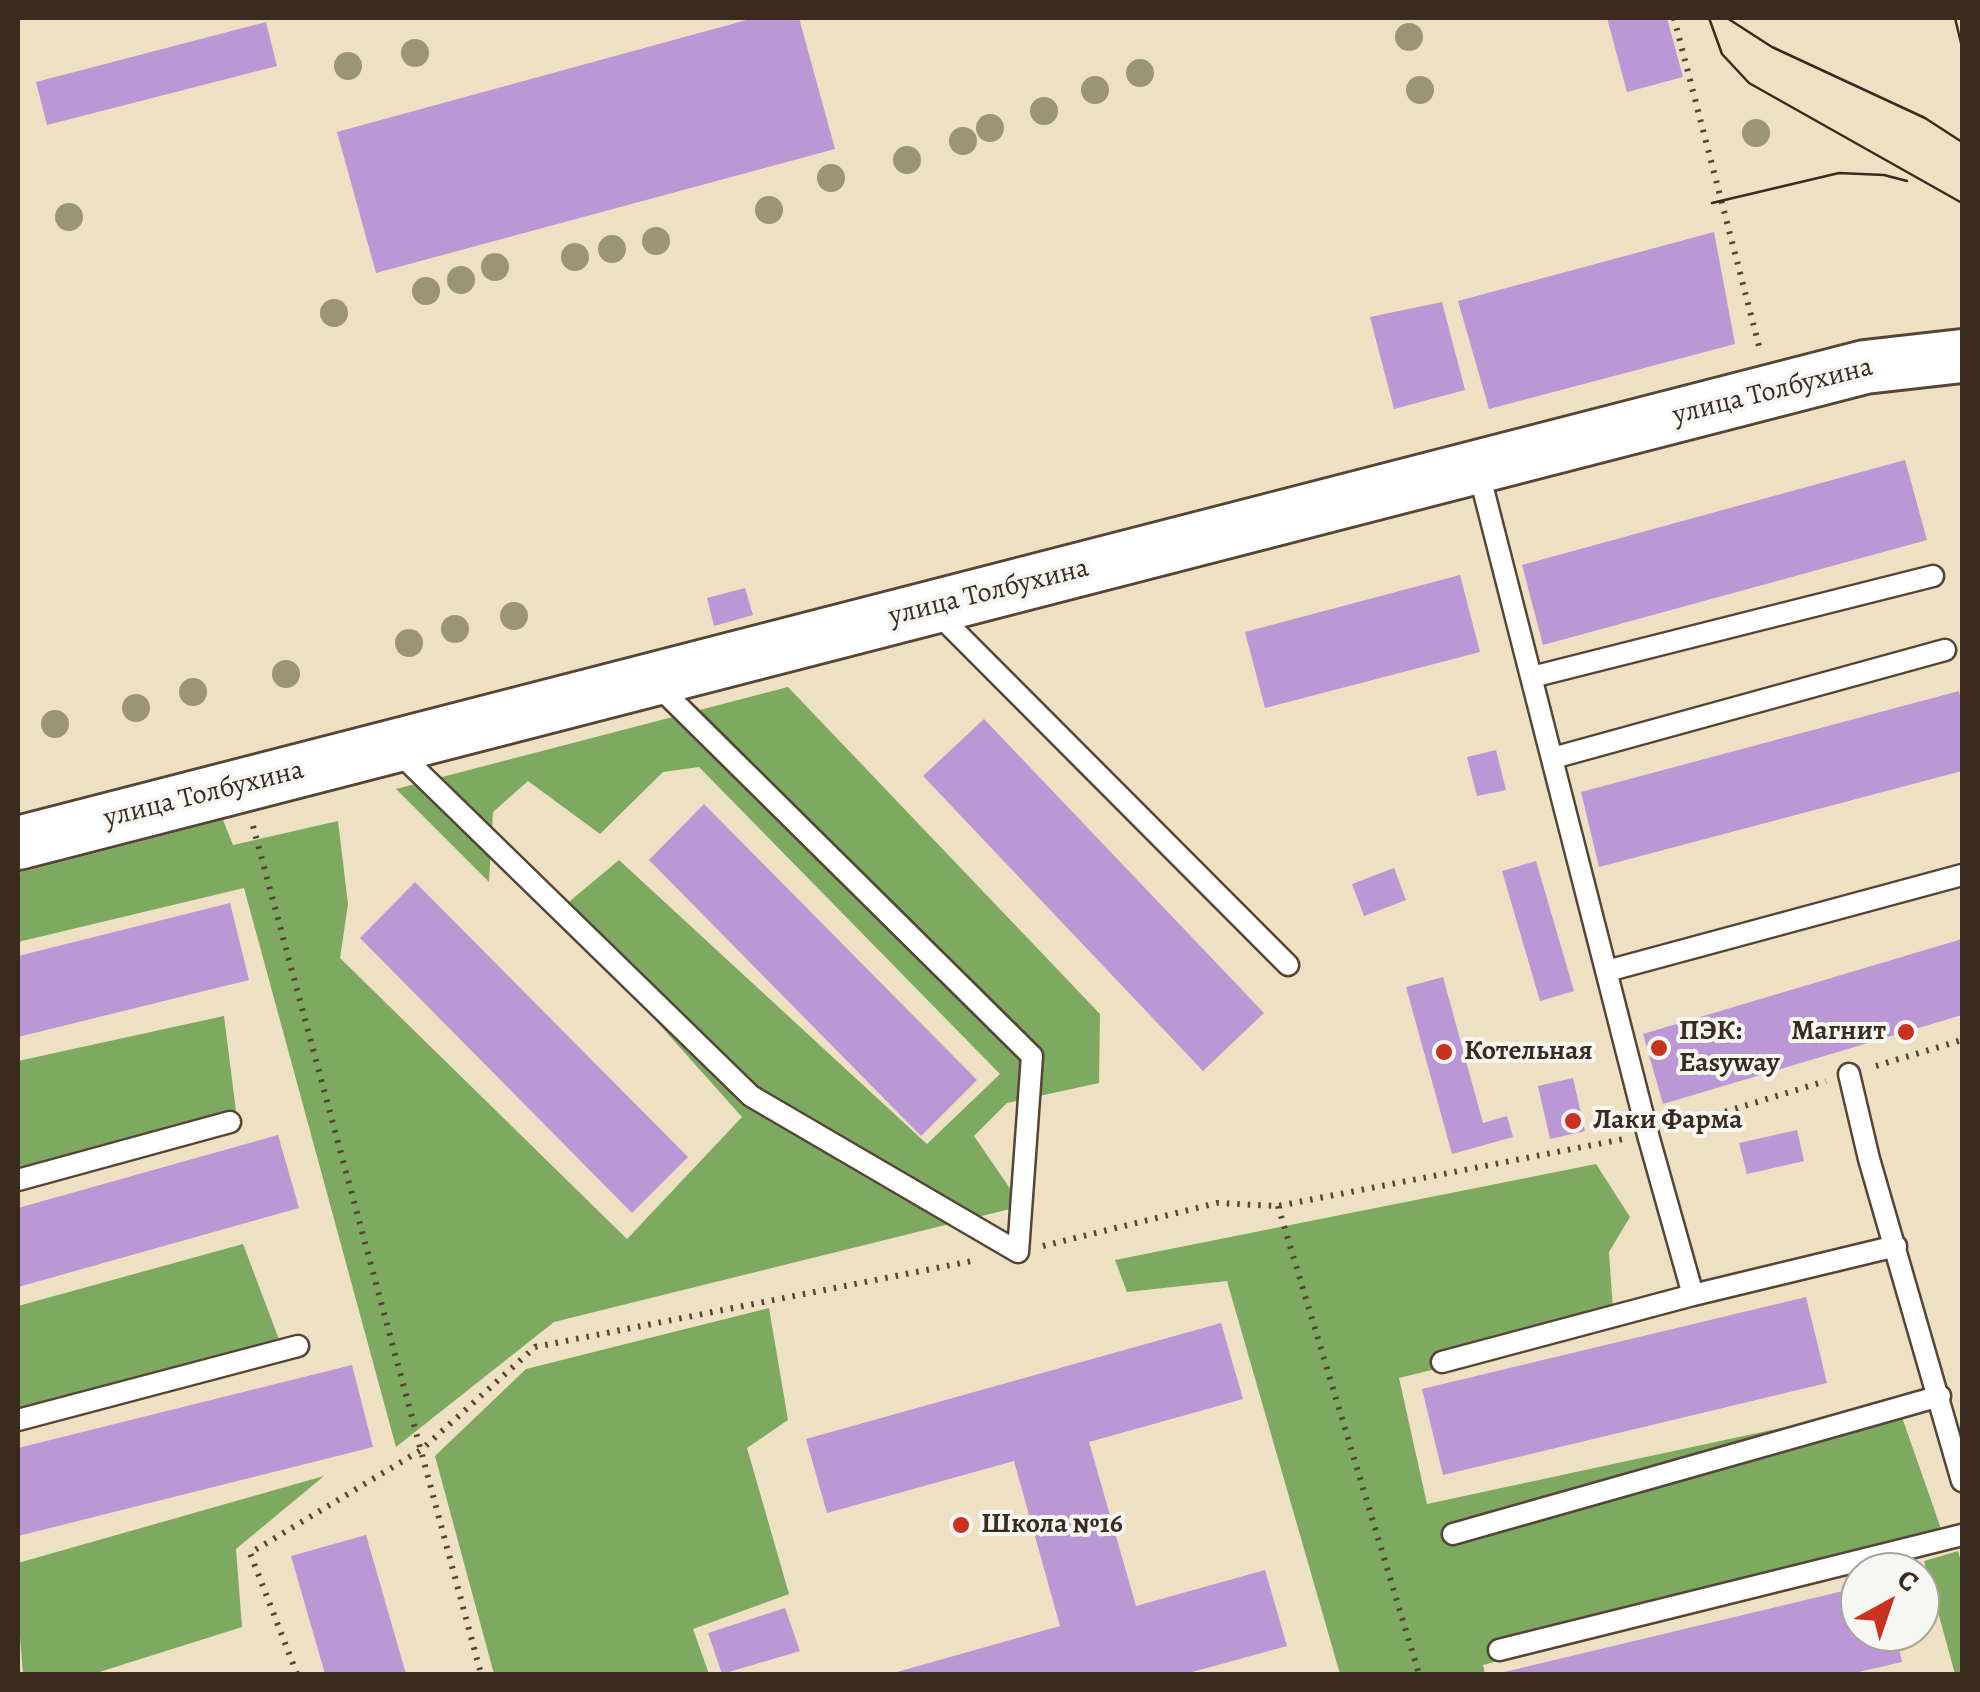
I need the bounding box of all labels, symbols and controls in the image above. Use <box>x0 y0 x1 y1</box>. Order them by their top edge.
street label: улица Толбухина <box>1669 351 1877 433</box>
street label: улица Толбухина <box>885 552 1093 634</box>
street label: улица Толбухина <box>100 754 308 836</box>
place label: ПЭК: Easyway <box>1679 1015 1780 1081</box>
place label: Магнит <box>1791 1015 1886 1049</box>
marker: Магнит <box>1895 1021 1917 1043</box>
place label: Котельная <box>1464 1035 1593 1069</box>
marker: ПЭК: Easyway <box>1648 1037 1670 1059</box>
marker: Котельная <box>1433 1041 1455 1063</box>
place label: Лаки Фарма <box>1593 1104 1743 1138</box>
marker: Лаки Фарма <box>1562 1110 1584 1132</box>
place label: Школа №16 <box>981 1508 1123 1542</box>
marker: Школа №16 <box>950 1514 972 1536</box>
north arrow <box>1840 1552 1940 1652</box>
text: С <box>1889 1560 1927 1601</box>

